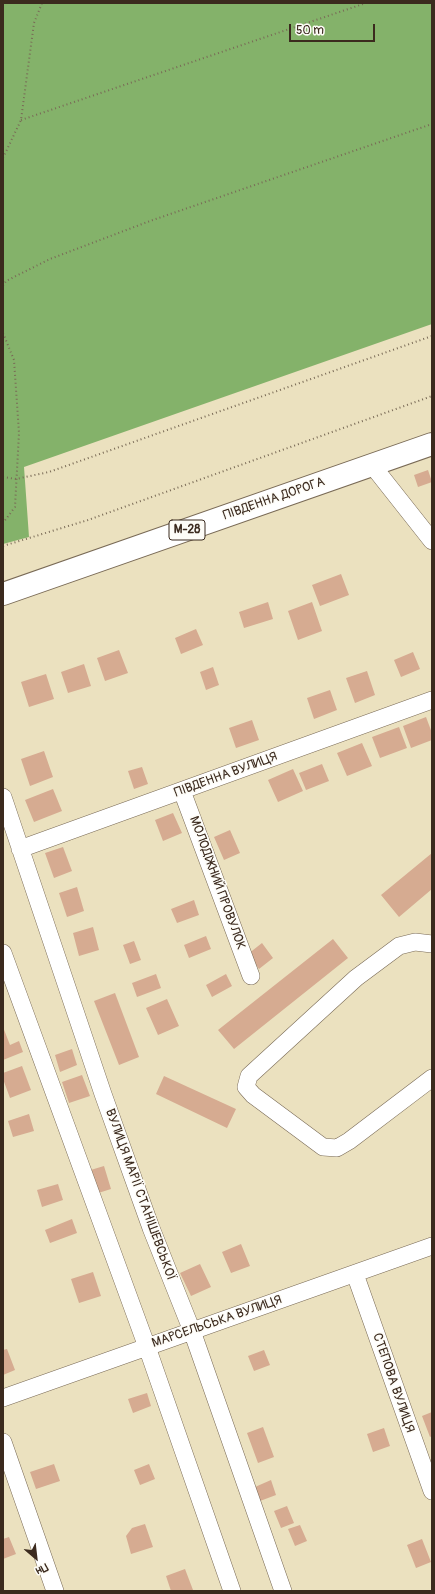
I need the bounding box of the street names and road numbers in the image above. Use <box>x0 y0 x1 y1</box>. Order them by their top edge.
street label: ПІВДЕННА ДОРОГА <box>221 474 327 524</box>
road number: М-28 <box>169 520 205 540</box>
street label: ПІВДЕННА ВУЛИЦЯ <box>172 749 280 801</box>
street label: МОЛОДІЖНИЙ ПРОВУЛОК <box>186 814 248 952</box>
street label: ВУЛИЦЯ МАРІЇ СТАНІШЕВСЬКОЇ <box>102 1107 178 1283</box>
street label: МАРСЕЛЬСЬКА ВУЛИЦЯ <box>150 1292 284 1352</box>
street label: СТЕПОВА ВУЛИЦЯ <box>369 1331 417 1435</box>

